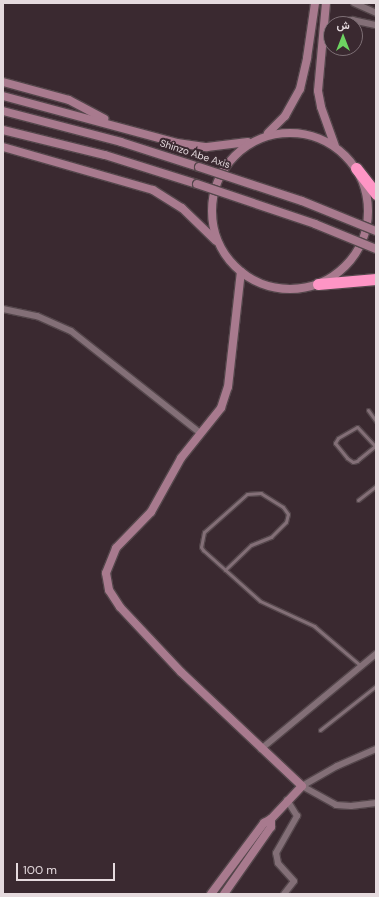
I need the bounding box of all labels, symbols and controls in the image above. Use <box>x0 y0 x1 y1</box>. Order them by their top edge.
north arrow <box>323 16 363 56</box>
text: ش <box>336 18 350 32</box>
street label: Shinzo Abe Axis <box>158 137 232 171</box>
scale bar <box>18 855 117 881</box>
text: 100 m <box>23 862 57 878</box>

